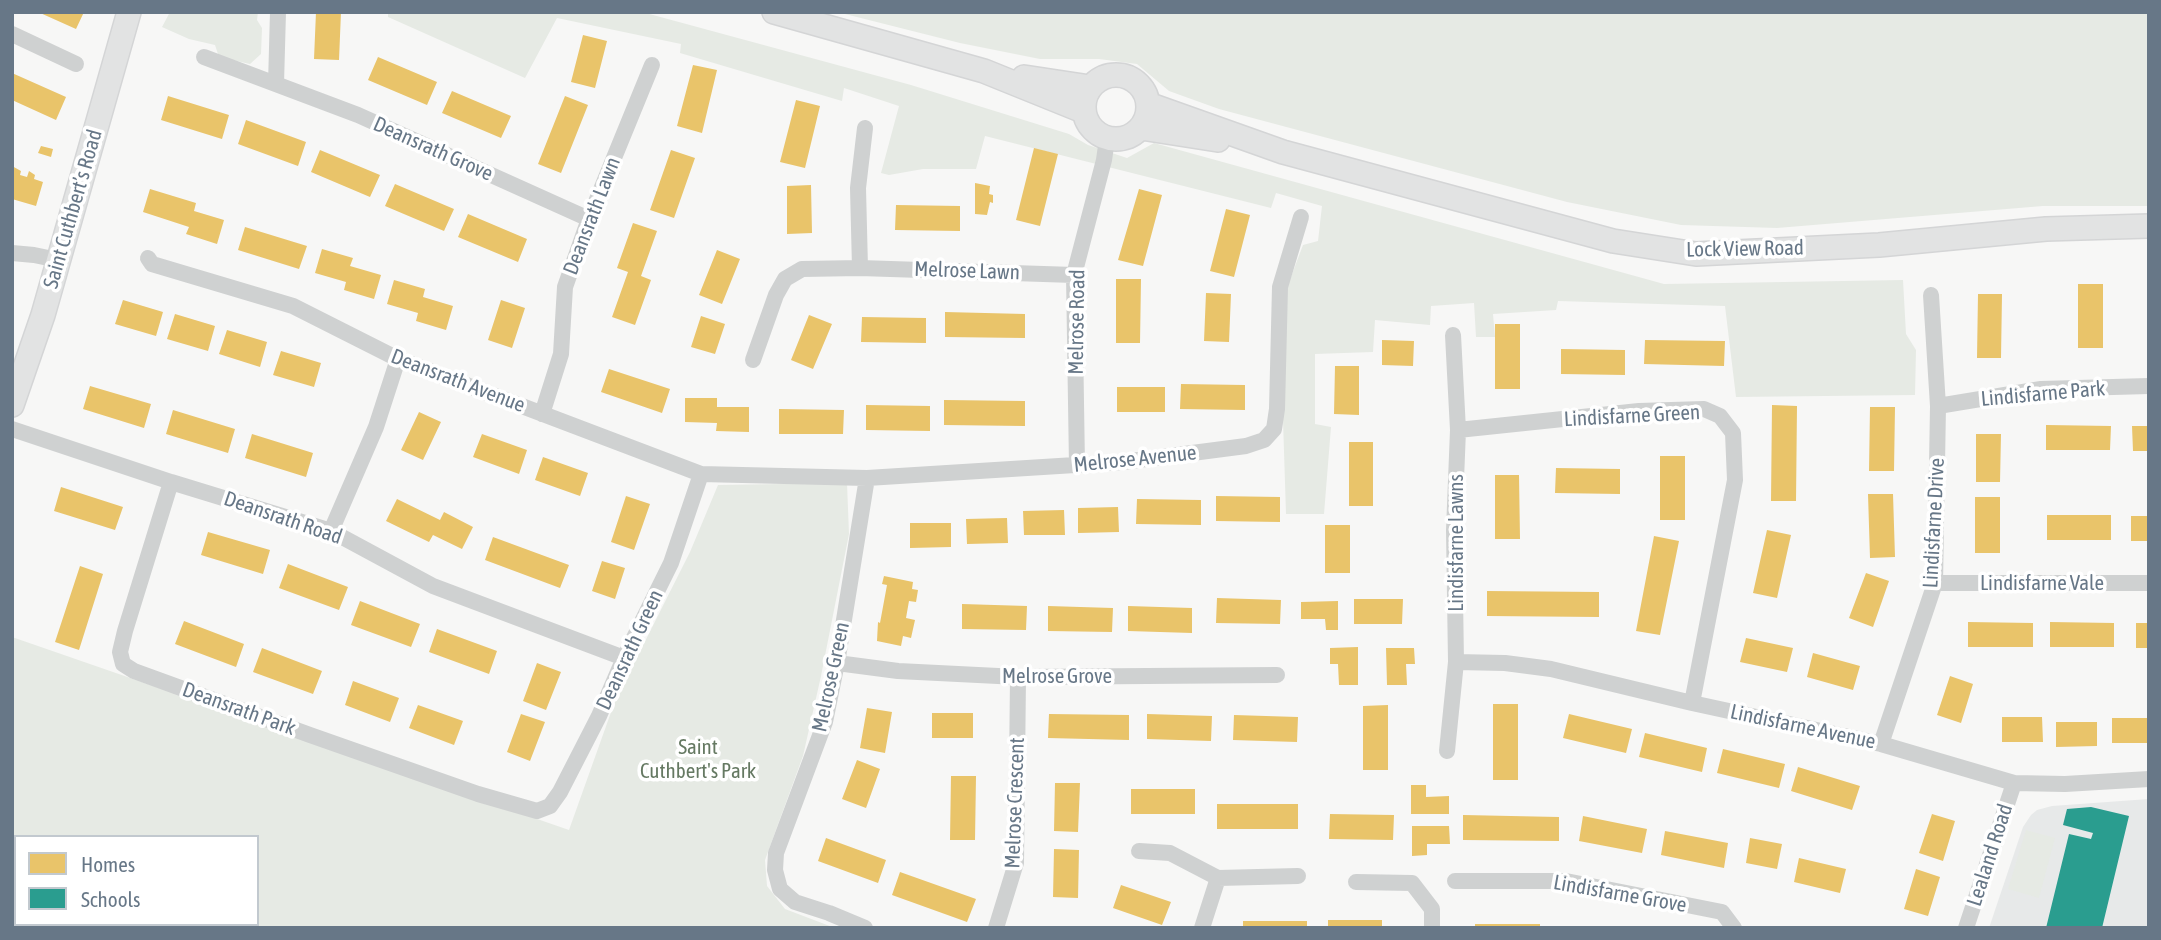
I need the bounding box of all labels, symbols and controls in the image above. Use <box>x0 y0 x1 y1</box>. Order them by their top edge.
street label: Deansrath Grove <box>369 111 497 187</box>
street label: Saint Cuthbert’s Road <box>38 127 108 291</box>
street label: Deansrath Lawn <box>558 154 626 278</box>
street label: Lock View Road <box>1686 235 1804 263</box>
street label: Melrose Lawn <box>914 257 1020 285</box>
street label: Melrose Road <box>1063 269 1091 375</box>
street label: Deansrath Avenue <box>387 344 529 418</box>
street label: Lindisfarne Park <box>1980 376 2106 412</box>
street label: Lindisfarne Green <box>1563 400 1701 432</box>
street label: Melrose Avenue <box>1072 440 1198 478</box>
street label: Lindisfarne Drive <box>1918 457 1950 589</box>
street label: Lindisfarne Lawns <box>1443 474 1469 612</box>
street label: Deansrath Road <box>221 486 345 550</box>
street label: Lindisfarne Vale <box>1980 570 2104 596</box>
street label: Deansrath Green <box>591 586 669 714</box>
street label: Melrose Green <box>807 620 855 734</box>
street label: Melrose Grove <box>1002 663 1112 689</box>
street label: Deansrath Park <box>179 677 299 741</box>
street label: Lindisfarne Avenue <box>1728 699 1878 755</box>
park label: Saint Cuthbert's Park <box>640 734 756 784</box>
street label: Melrose Crescent <box>1000 737 1030 869</box>
street label: Lealand Road <box>1962 801 2018 909</box>
legend <box>14 835 259 926</box>
text: Homes <box>81 852 135 876</box>
street label: Lindisfarne Grove <box>1552 870 1688 918</box>
text: Schools <box>81 887 141 911</box>

